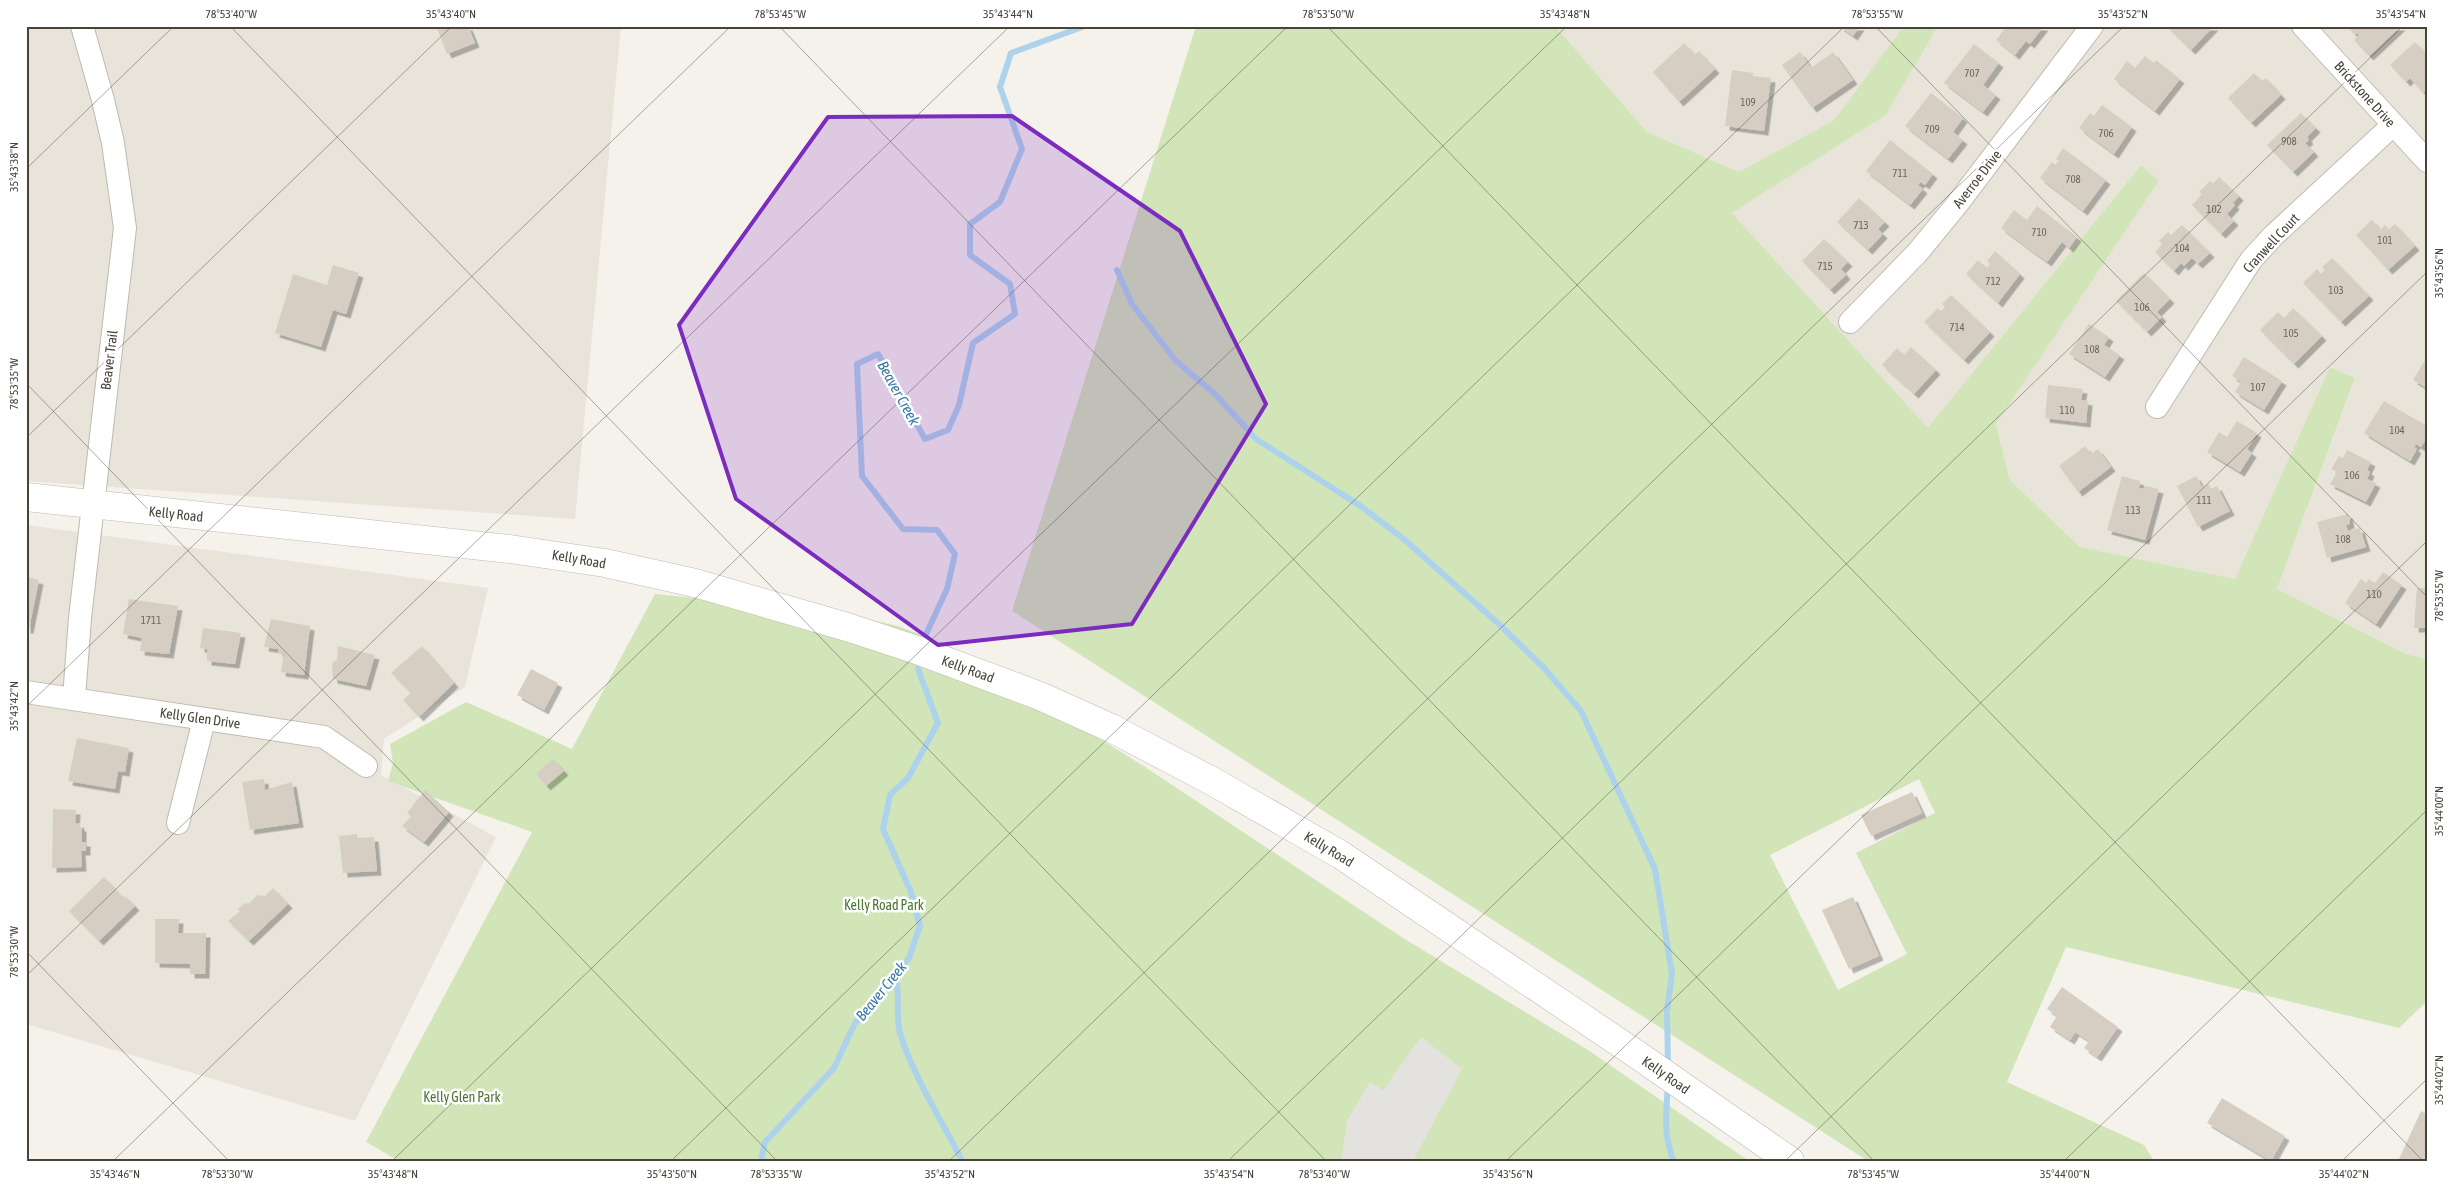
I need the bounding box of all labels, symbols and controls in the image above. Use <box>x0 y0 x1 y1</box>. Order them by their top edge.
text: 78°53'40"W <box>205 7 257 21</box>
text: 35°43'40"N <box>426 7 476 21</box>
text: 78°53'45"W <box>754 7 806 21</box>
text: 35°43'44"N <box>983 7 1033 21</box>
text: 78°53'50"W <box>1302 7 1354 21</box>
text: 35°43'48"N <box>1540 7 1590 21</box>
text: 78°53'55"W <box>1851 7 1903 21</box>
text: 35°43'52"N <box>2098 7 2148 21</box>
text: 35°43'54"N <box>2376 7 2426 21</box>
street label: Brickstone Drive <box>2331 58 2399 130</box>
house number: 707 <box>1964 67 1980 79</box>
house number: 109 <box>1740 96 1756 108</box>
house number: 709 <box>1924 123 1940 135</box>
house number: 706 <box>2098 127 2114 139</box>
house number: 908 <box>2281 135 2297 147</box>
text: 35°43'38"N <box>7 142 21 192</box>
street label: Averroe Drive <box>1949 147 2005 211</box>
house number: 711 <box>1892 167 1908 179</box>
house number: 708 <box>2065 173 2081 185</box>
house number: 102 <box>2206 203 2222 215</box>
street label: Cranwell Court <box>2240 210 2302 276</box>
house number: 713 <box>1853 219 1869 231</box>
house number: 710 <box>2031 226 2047 238</box>
house number: 101 <box>2377 234 2393 246</box>
house number: 104 <box>2174 242 2190 254</box>
text: 35°43'56"N <box>2432 248 2446 298</box>
house number: 715 <box>1817 260 1833 272</box>
house number: 712 <box>1985 275 2001 287</box>
house number: 103 <box>2328 284 2344 296</box>
house number: 106 <box>2134 301 2150 313</box>
house number: 714 <box>1949 321 1965 333</box>
house number: 105 <box>2283 327 2299 339</box>
street label: Beaver Trail <box>97 329 121 391</box>
house number: 108 <box>2084 343 2100 355</box>
text: 78°53'35"W <box>7 358 21 410</box>
water label: Beaver Creek <box>874 358 924 428</box>
house number: 107 <box>2250 381 2266 393</box>
house number: 110 <box>2059 404 2075 416</box>
house number: 104 <box>2389 424 2405 436</box>
house number: 106 <box>2344 469 2360 481</box>
house number: 111 <box>2196 494 2212 506</box>
street label: Kelly Road <box>148 503 204 525</box>
house number: 113 <box>2125 504 2141 516</box>
house number: 108 <box>2335 533 2351 545</box>
street label: Kelly Road <box>551 546 607 572</box>
text: 78°53'55"W <box>2432 570 2446 622</box>
house number: 110 <box>2366 588 2382 600</box>
house number: 1711 <box>141 614 161 626</box>
street label: Kelly Road <box>940 652 996 686</box>
text: 35°43'42"N <box>7 681 21 731</box>
street label: Kelly Glen Drive <box>159 704 241 732</box>
text: 35°44'00"N <box>2432 786 2446 836</box>
street label: Kelly Road <box>1301 828 1357 870</box>
park label: Kelly Road Park <box>844 897 924 913</box>
text: 78°53'30"W <box>7 926 21 978</box>
water label: Beaver Creek <box>852 958 910 1024</box>
street label: Kelly Road <box>1639 1053 1693 1097</box>
text: 35°44'02"N <box>2432 1055 2446 1105</box>
park label: Kelly Glen Park <box>423 1089 501 1105</box>
text: 35°43'46"N <box>90 1167 140 1181</box>
text: 78°53'30"W <box>201 1167 253 1181</box>
text: 35°43'48"N <box>368 1167 418 1181</box>
text: 35°43'50"N <box>647 1167 697 1181</box>
text: 78°53'35"W <box>750 1167 802 1181</box>
text: 35°43'52"N <box>925 1167 975 1181</box>
text: 35°43'54"N <box>1204 1167 1254 1181</box>
text: 78°53'40"W <box>1298 1167 1350 1181</box>
text: 35°43'56"N <box>1483 1167 1533 1181</box>
text: 78°53'45"W <box>1847 1167 1899 1181</box>
text: 35°44'00"N <box>2040 1167 2090 1181</box>
text: 35°44'02"N <box>2319 1167 2369 1181</box>

